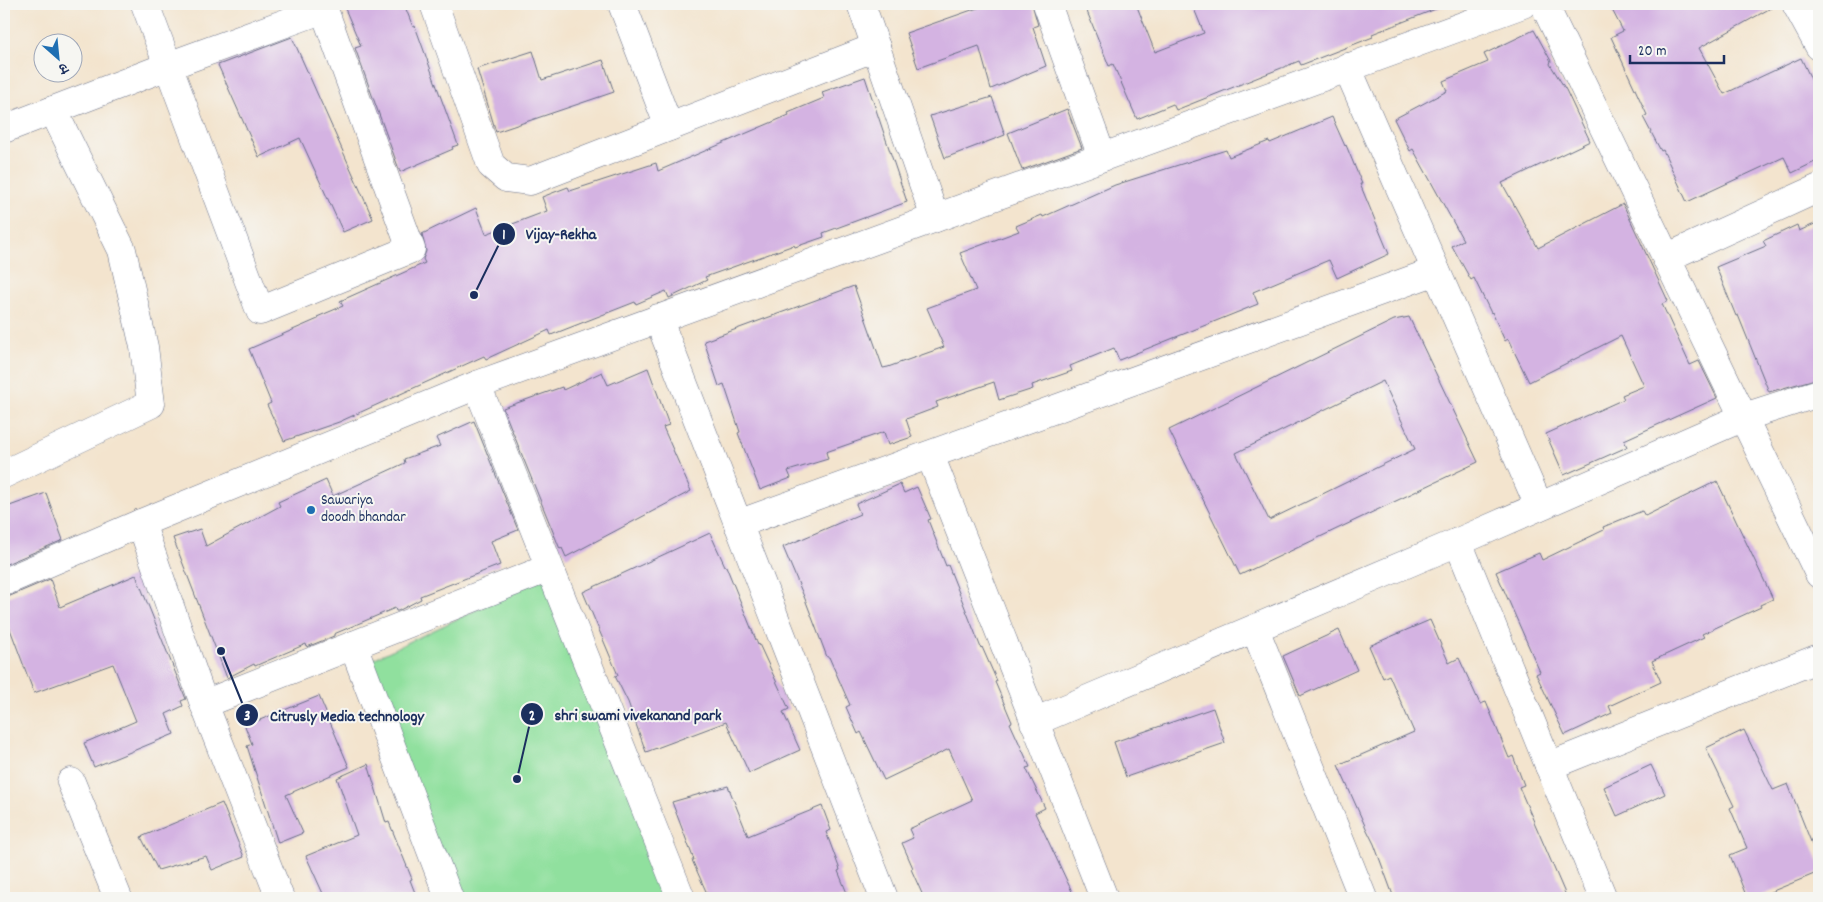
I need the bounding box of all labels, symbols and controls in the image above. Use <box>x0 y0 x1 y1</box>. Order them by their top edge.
north arrow <box>32 32 82 82</box>
scale bar <box>1630 32 1724 64</box>
text: 20 m <box>1638 41 1666 63</box>
text: उ <box>54 57 72 79</box>
callout: Vijay-Rekha <box>491 218 607 249</box>
text: Vijay-Rekha <box>526 224 598 247</box>
text: 1 <box>502 225 506 247</box>
place label: Sawariya doodh bhandar <box>321 490 406 529</box>
marker: Sawariya doodh bhandar <box>305 504 317 516</box>
callout: shri swami vivekanand park <box>519 699 731 730</box>
callout: Citrusly Media technology <box>235 700 434 731</box>
text: shri swami vivekanand park <box>555 705 722 728</box>
text: 3 <box>244 706 251 728</box>
text: Citrusly Media technology <box>270 706 425 729</box>
text: 2 <box>529 706 535 728</box>

